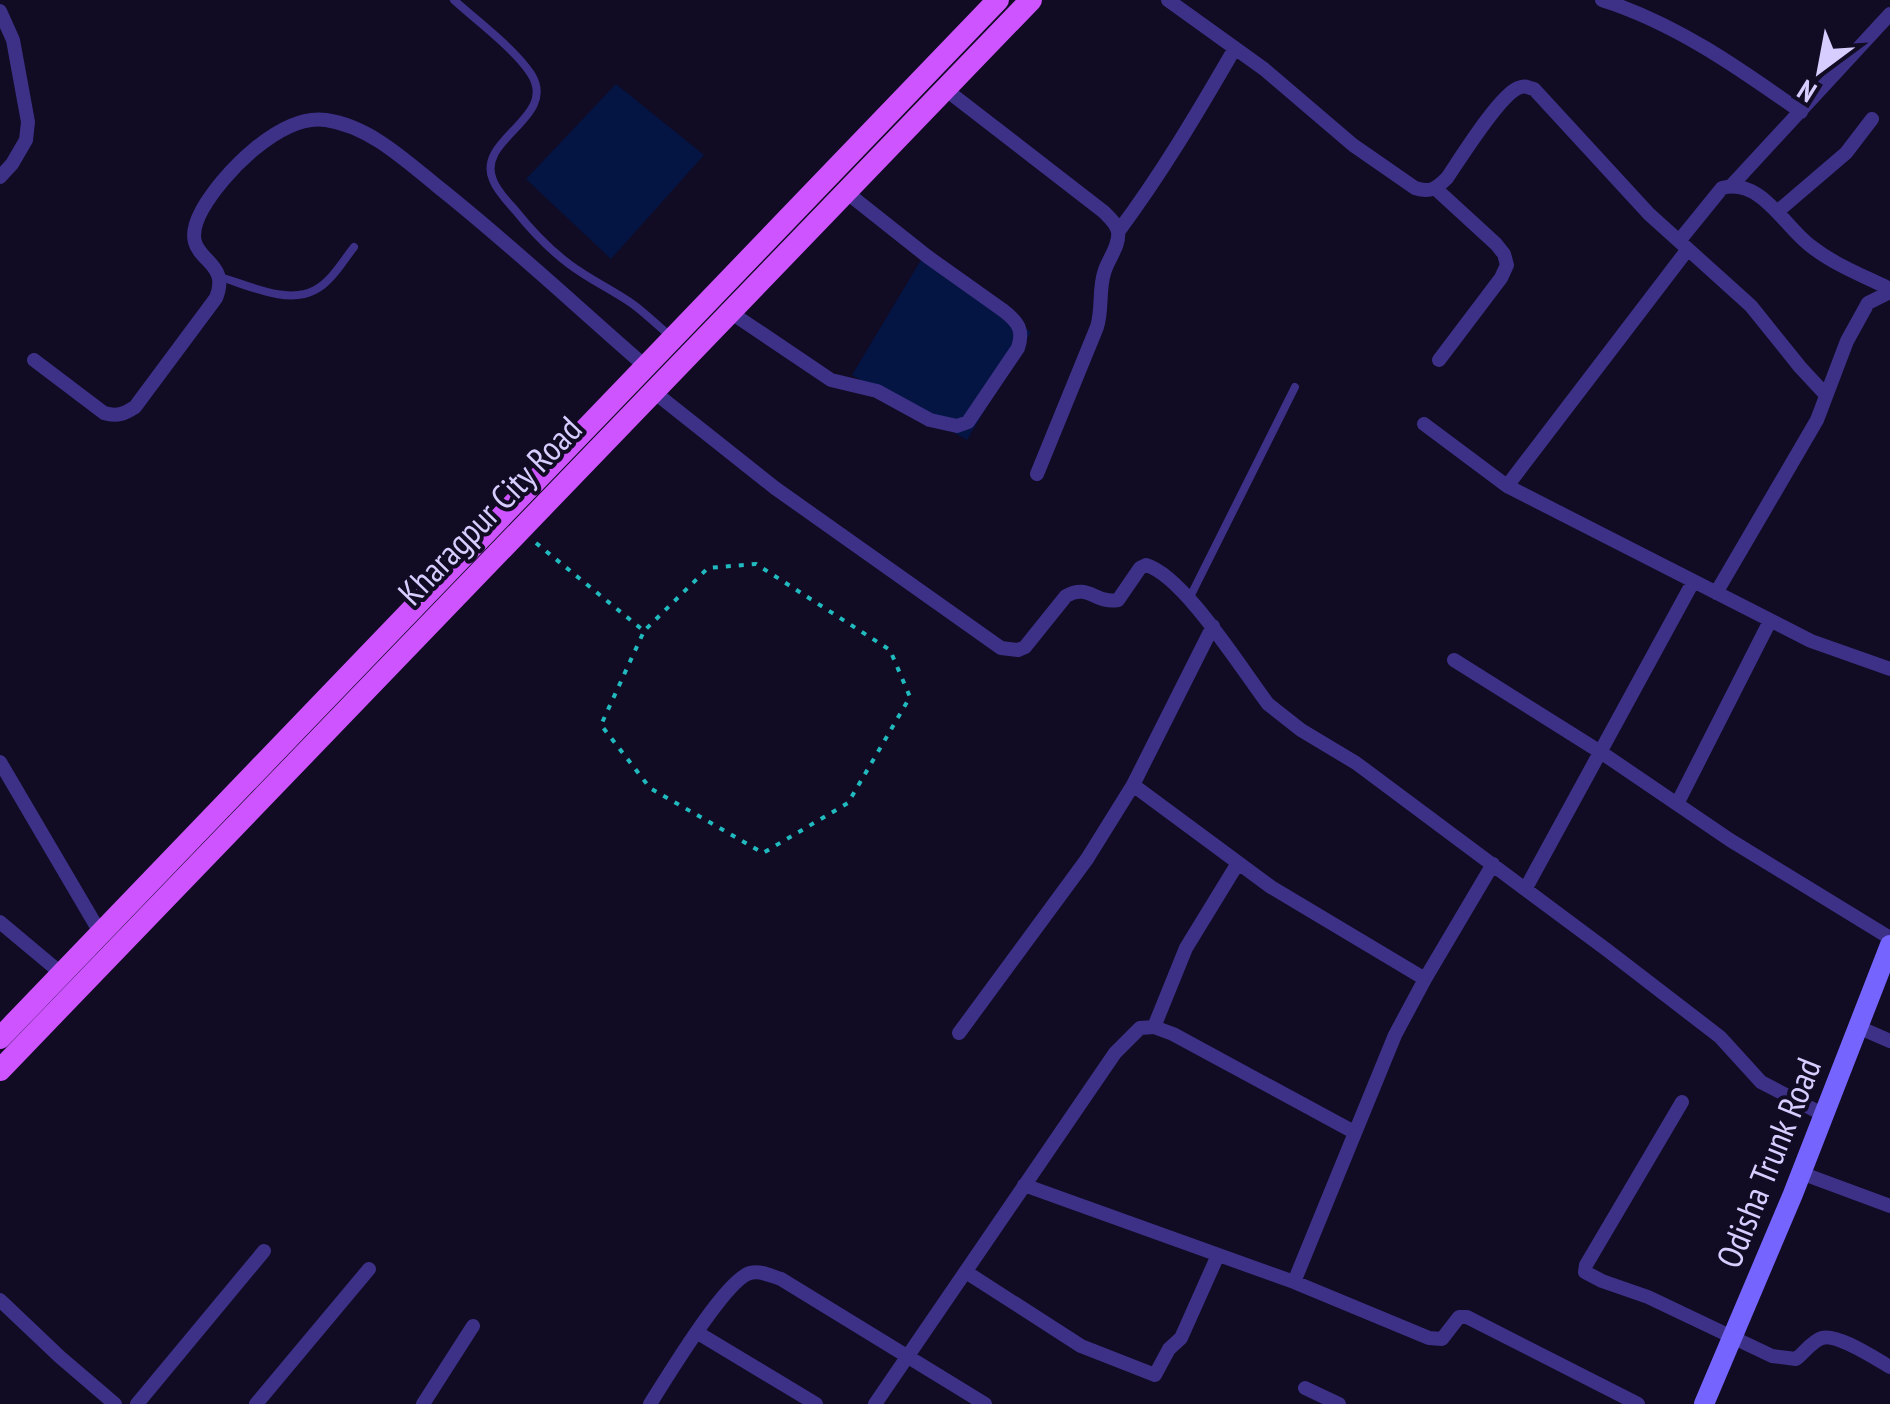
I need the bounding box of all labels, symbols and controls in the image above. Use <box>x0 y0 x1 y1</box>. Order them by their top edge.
north arrow <box>1770 20 1870 120</box>
text: N <box>1790 72 1823 111</box>
street label: Kharagpur City Road <box>388 406 591 614</box>
street label: Odisha Trunk Road <box>1705 1051 1831 1274</box>

